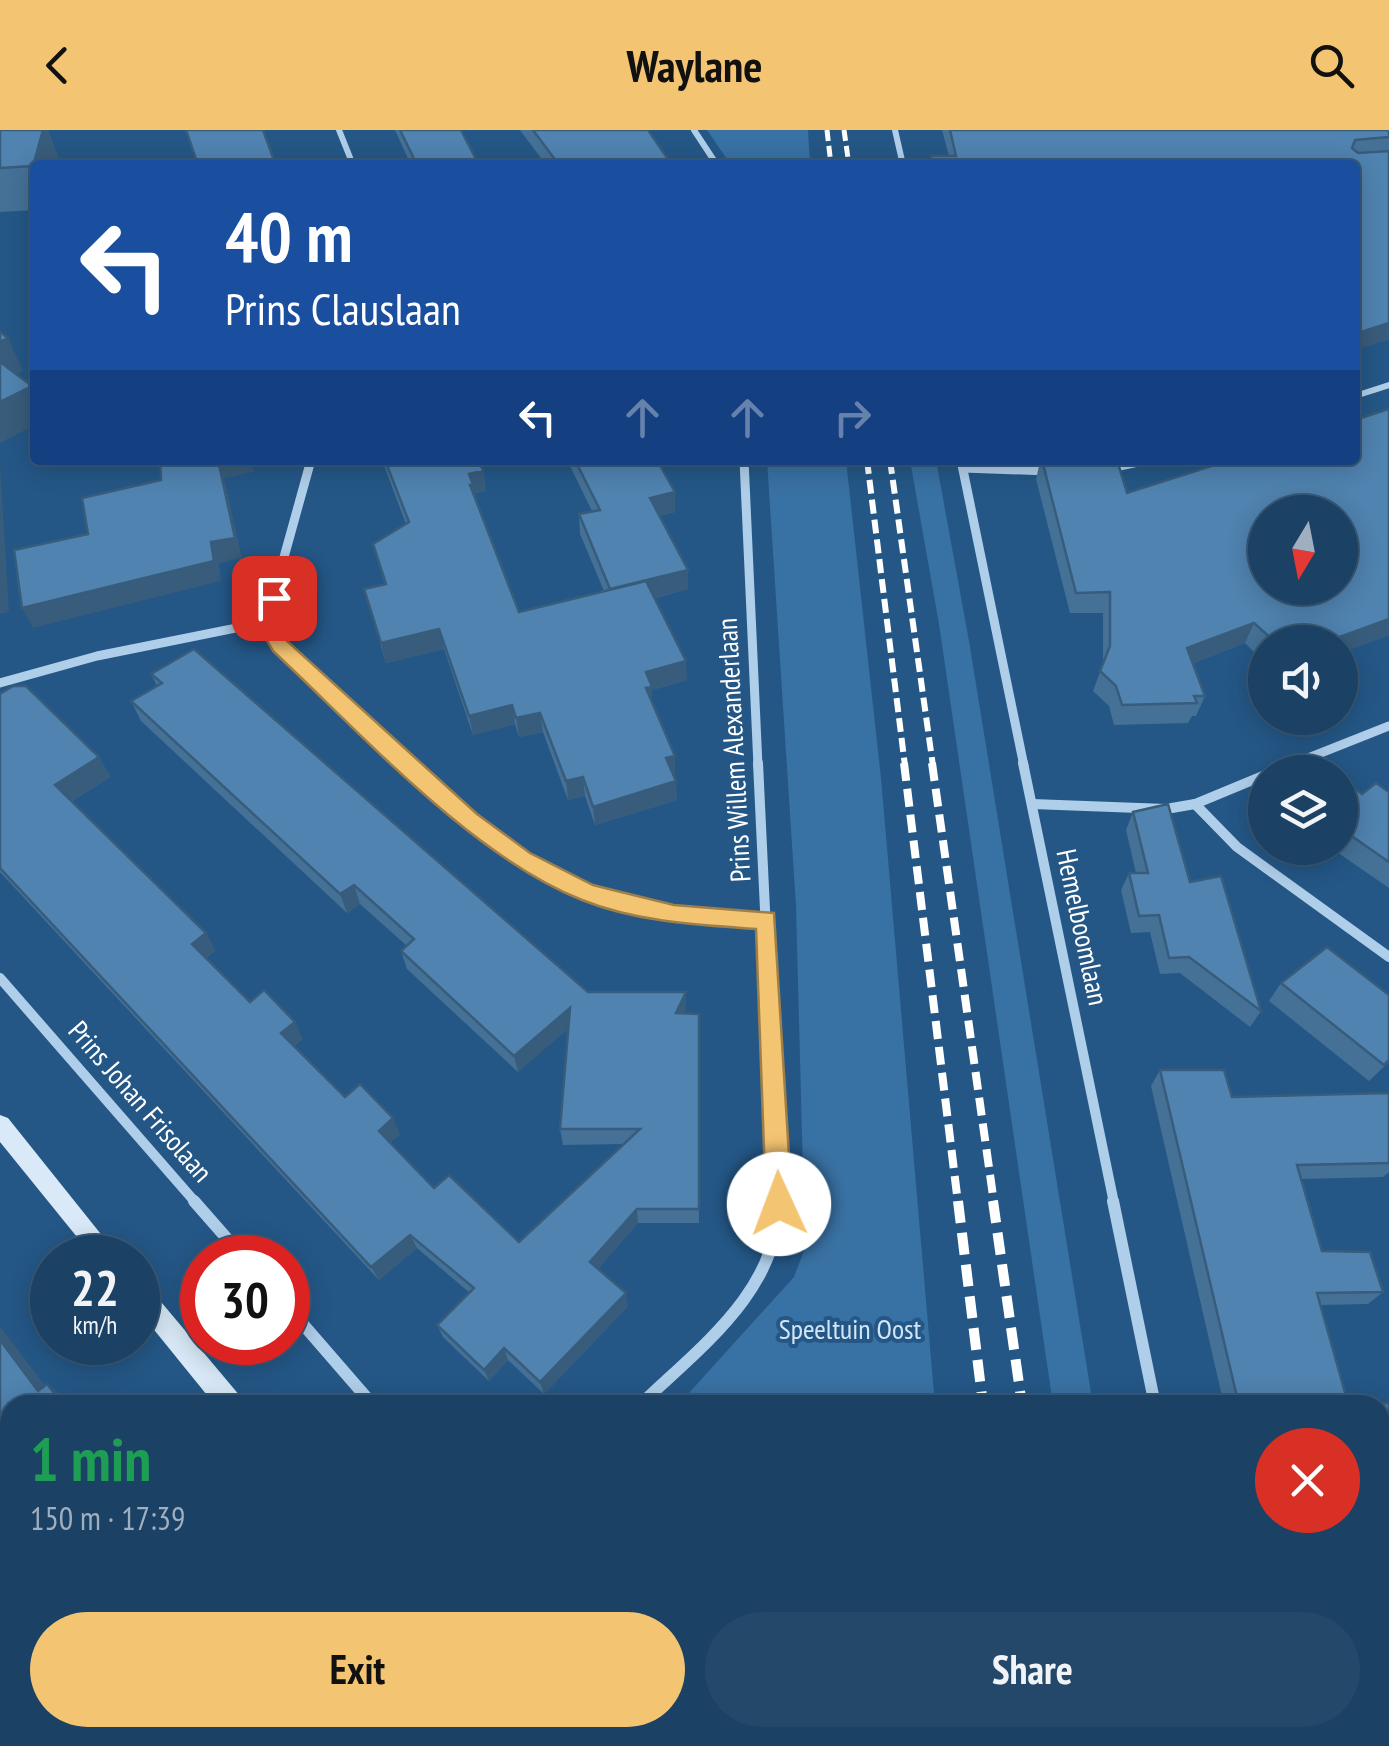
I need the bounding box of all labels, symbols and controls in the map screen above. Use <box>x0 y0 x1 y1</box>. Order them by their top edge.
text: Waylane <box>627 36 763 94</box>
icon: back <box>30 38 85 93</box>
icon: search <box>1304 38 1359 93</box>
text: 40 m <box>225 191 353 281</box>
icon: left <box>60 200 190 330</box>
text: Prins Clauslaan <box>225 279 461 337</box>
icon: left <box>510 390 565 445</box>
icon: ahead <box>615 390 670 445</box>
icon: ahead <box>720 390 775 445</box>
icon: right <box>825 390 880 445</box>
north arrow <box>1248 495 1358 605</box>
map controls <box>1248 495 1358 865</box>
pin <box>232 556 317 641</box>
icon: arrive <box>247 571 302 626</box>
street label: Prins Willem Alexanderlaan <box>708 617 758 883</box>
button: sound <box>1248 625 1358 735</box>
button: layers <box>1248 755 1358 865</box>
street label: Hemelboomlaan <box>1048 846 1118 1008</box>
street label: Prins Johan Frisolaan <box>61 1013 221 1189</box>
position arrow <box>727 1152 831 1256</box>
speed limit sign: 30 <box>180 1235 310 1365</box>
text: 22 <box>71 1255 119 1320</box>
text: km/h <box>73 1309 117 1341</box>
park label: Speeltuin Oost <box>779 1310 921 1347</box>
text: 1 min <box>30 1420 151 1498</box>
button: close <box>1255 1428 1360 1533</box>
text: 150 m · 17:39 <box>30 1497 185 1539</box>
button: Exit <box>30 1612 685 1727</box>
button: Share <box>705 1612 1360 1727</box>

